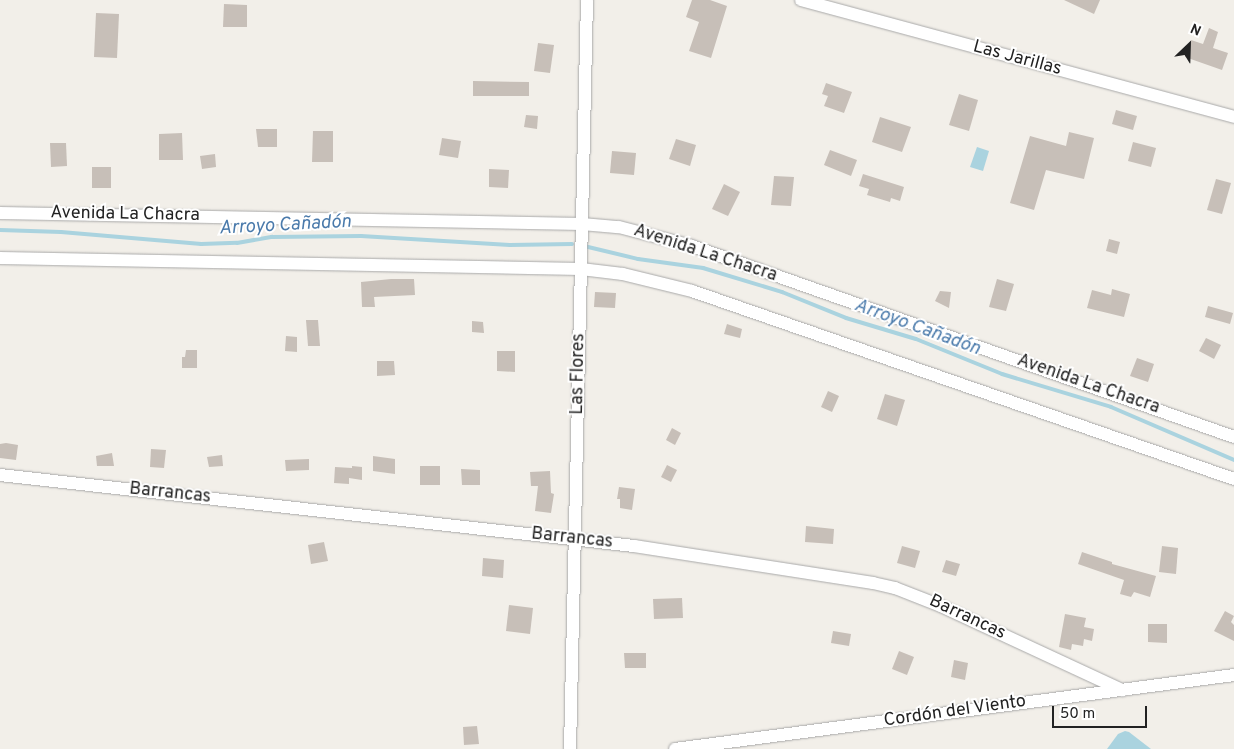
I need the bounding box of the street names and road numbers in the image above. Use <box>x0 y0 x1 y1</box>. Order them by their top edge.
street label: Las Jarillas <box>970 37 1064 81</box>
street label: Avenida La Chacra <box>50 203 200 227</box>
street label: Avenida La Chacra <box>631 221 779 287</box>
street label: Las Flores <box>567 333 591 415</box>
street label: Avenida La Chacra <box>1014 350 1162 420</box>
street label: Barrancas <box>128 479 212 509</box>
street label: Barrancas <box>530 524 614 554</box>
street label: Barrancas <box>925 591 1009 645</box>
street label: Cordón del Viento <box>882 691 1028 733</box>

